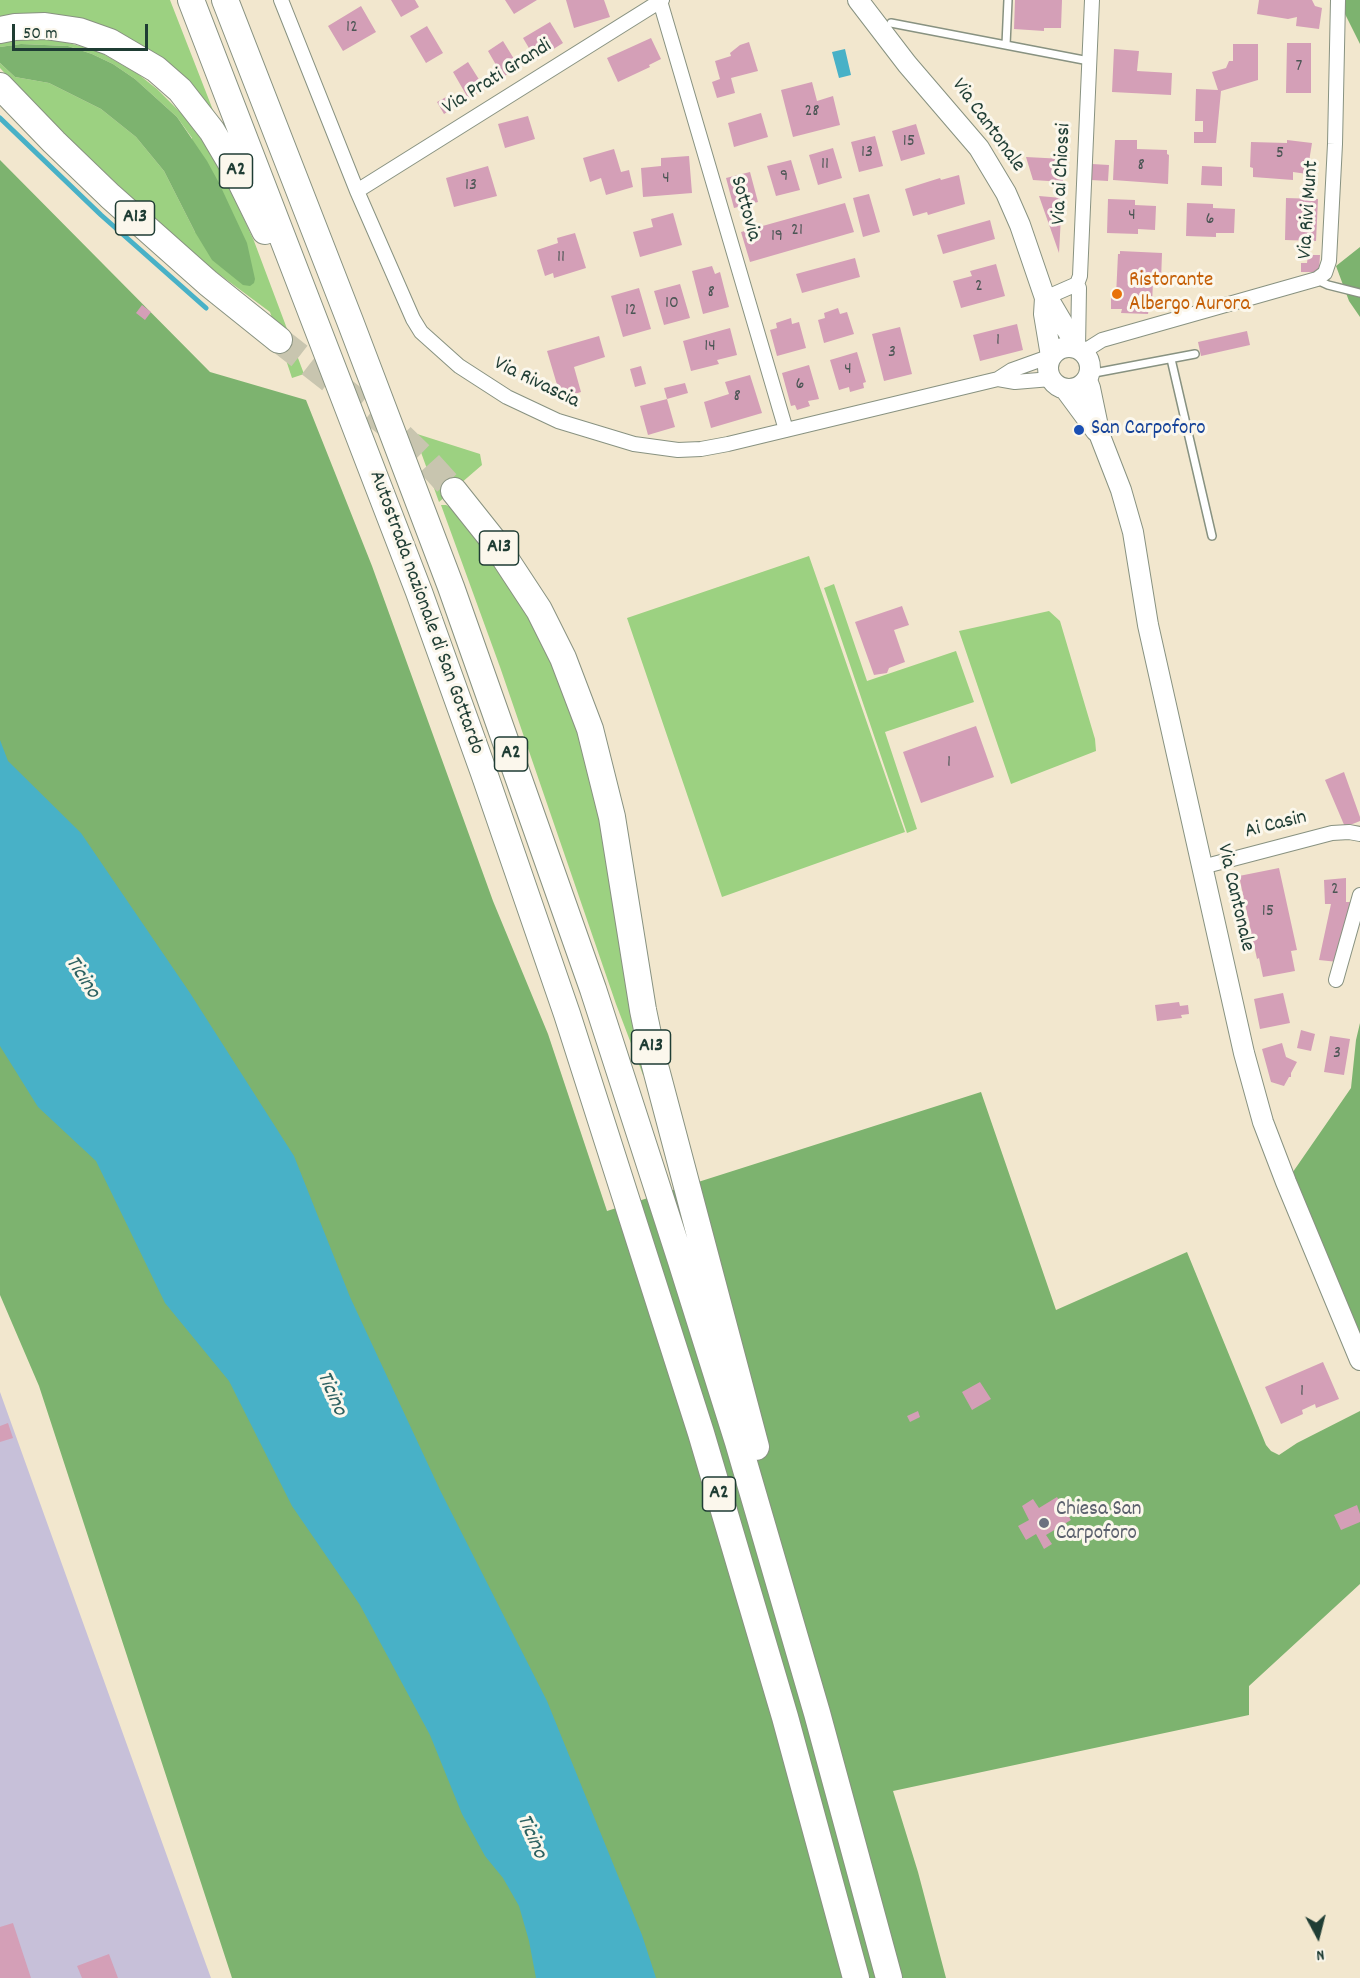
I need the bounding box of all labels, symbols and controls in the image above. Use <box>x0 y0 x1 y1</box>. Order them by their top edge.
scale bar <box>15 12 152 50</box>
house number: 12 <box>346 18 358 40</box>
text: 50 m <box>23 22 58 47</box>
street label: Via Prati Grandi <box>439 35 557 121</box>
house number: 7 <box>1296 57 1302 79</box>
street label: Via Cantonale <box>945 74 1029 178</box>
house number: 28 <box>804 102 820 124</box>
street label: Via ai Chiossi <box>1048 123 1078 225</box>
house number: 15 <box>903 132 915 154</box>
house number: 13 <box>861 143 873 165</box>
house number: 5 <box>1276 144 1284 166</box>
road number: A2 <box>220 154 252 188</box>
house number: 11 <box>821 155 829 177</box>
house number: 8 <box>1137 156 1145 178</box>
street label: Via Rivi Munt <box>1294 160 1326 260</box>
house number: 9 <box>780 167 788 189</box>
house number: 4 <box>662 169 670 191</box>
street label: Sottovia <box>723 174 765 244</box>
house number: 13 <box>465 176 477 198</box>
road number: A13 <box>116 201 154 235</box>
house number: 4 <box>1128 206 1136 228</box>
house number: 6 <box>1206 210 1214 232</box>
house number: 21 <box>791 221 803 243</box>
house number: 19 <box>771 227 783 249</box>
house number: 11 <box>557 248 565 270</box>
place label: Ristorante Albergo Aurora <box>1129 269 1250 319</box>
house number: 2 <box>975 277 983 299</box>
house number: 8 <box>707 283 715 305</box>
marker: Ristorante Albergo Aurora <box>1110 287 1124 301</box>
house number: 10 <box>665 294 679 316</box>
house number: 12 <box>625 301 637 323</box>
house number: 1 <box>996 331 1000 353</box>
house number: 14 <box>704 337 716 359</box>
house number: 3 <box>888 343 896 365</box>
street label: Via Rivascia <box>489 352 583 416</box>
house number: 4 <box>844 360 852 382</box>
house number: 6 <box>796 375 804 397</box>
house number: 8 <box>733 387 741 409</box>
place label: San Carpoforo <box>1091 417 1206 443</box>
marker: San Carpoforo <box>1072 423 1086 437</box>
street label: Autostrada nazionale di San Gottardo <box>362 468 488 758</box>
road number: A13 <box>480 531 518 565</box>
road number: A2 <box>494 737 528 771</box>
house number: 1 <box>947 753 951 775</box>
street label: Ai Casin <box>1243 806 1309 846</box>
street label: Via Cantonale <box>1209 842 1259 954</box>
house number: 2 <box>1331 880 1339 902</box>
house number: 15 <box>1262 902 1274 924</box>
water label: Ticino <box>57 952 105 1004</box>
road number: A13 <box>632 1030 670 1064</box>
house number: 3 <box>1333 1044 1341 1066</box>
water label: Ticino <box>309 1368 351 1420</box>
house number: 1 <box>1300 1382 1304 1404</box>
road number: A2 <box>702 1477 736 1511</box>
place label: Chiesa San Carpoforo <box>1056 1498 1141 1548</box>
marker: Chiesa San Carpoforo <box>1037 1516 1051 1530</box>
water label: Ticino <box>509 1811 551 1863</box>
north arrow <box>1288 1906 1348 1966</box>
text: N <box>1315 1942 1326 1966</box>

